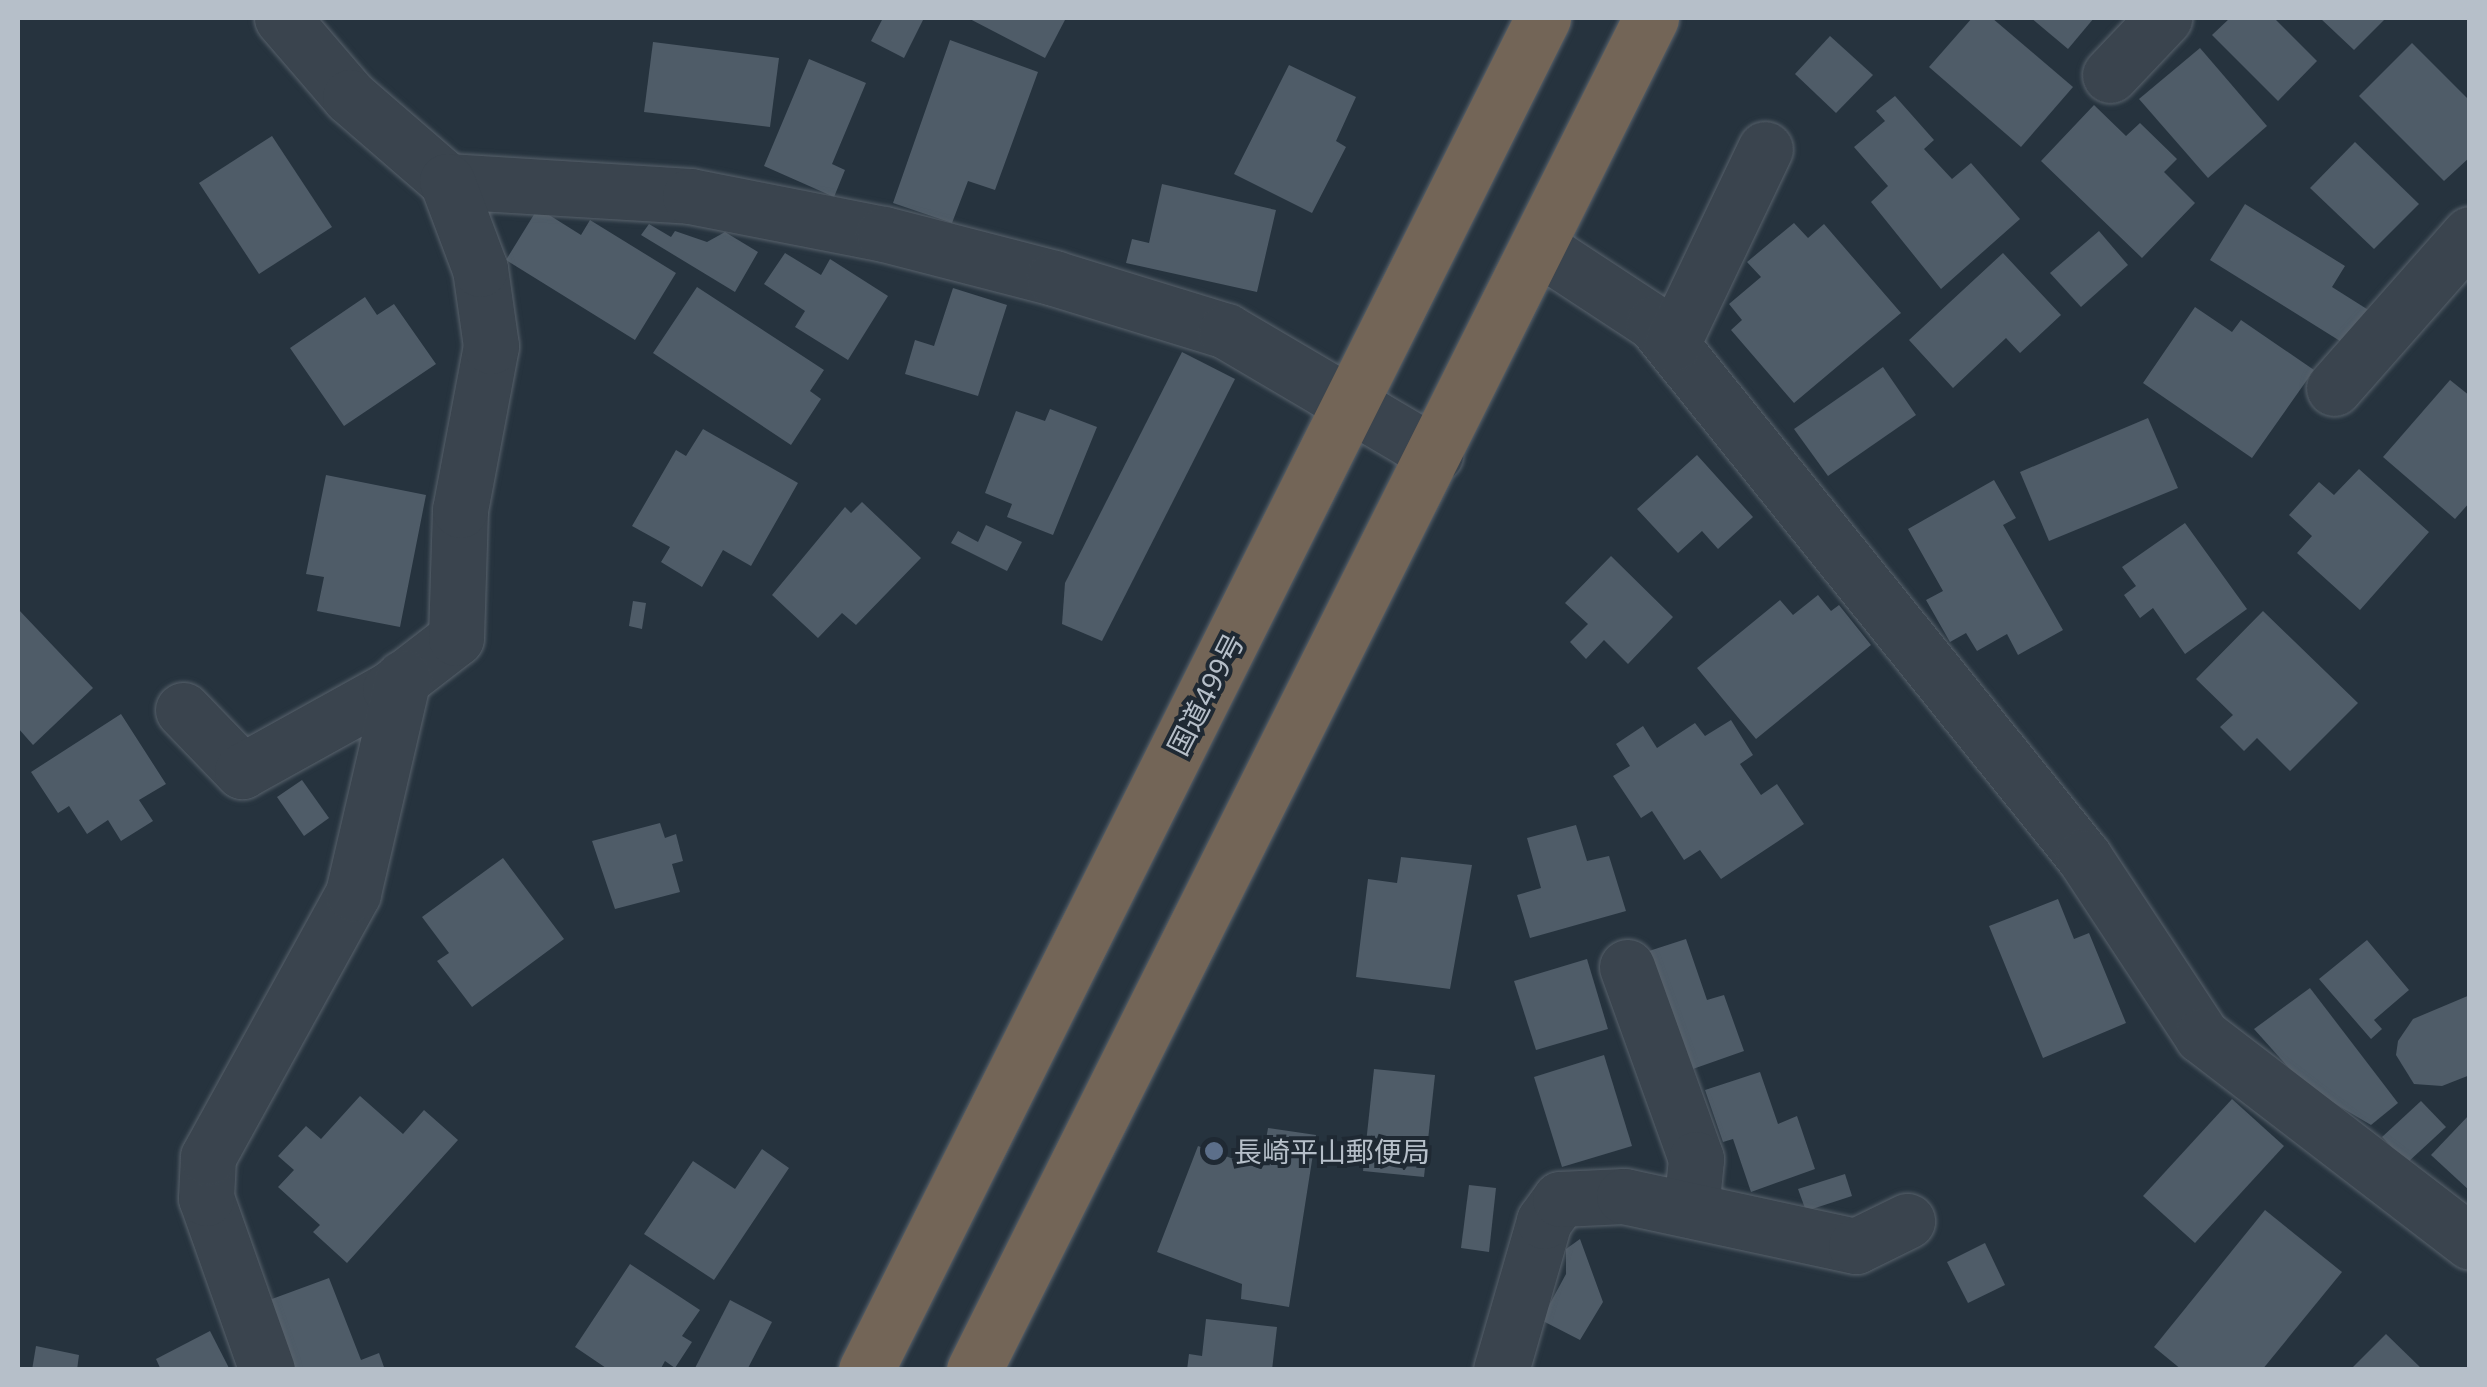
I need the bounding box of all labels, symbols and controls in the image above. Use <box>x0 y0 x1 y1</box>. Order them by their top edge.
street label: 国道499号 <box>1160 628 1250 760</box>
place label: 長崎平山郵便局 <box>1234 1134 1430 1168</box>
marker: 長崎平山郵便局 <box>1203 1140 1225 1162</box>

